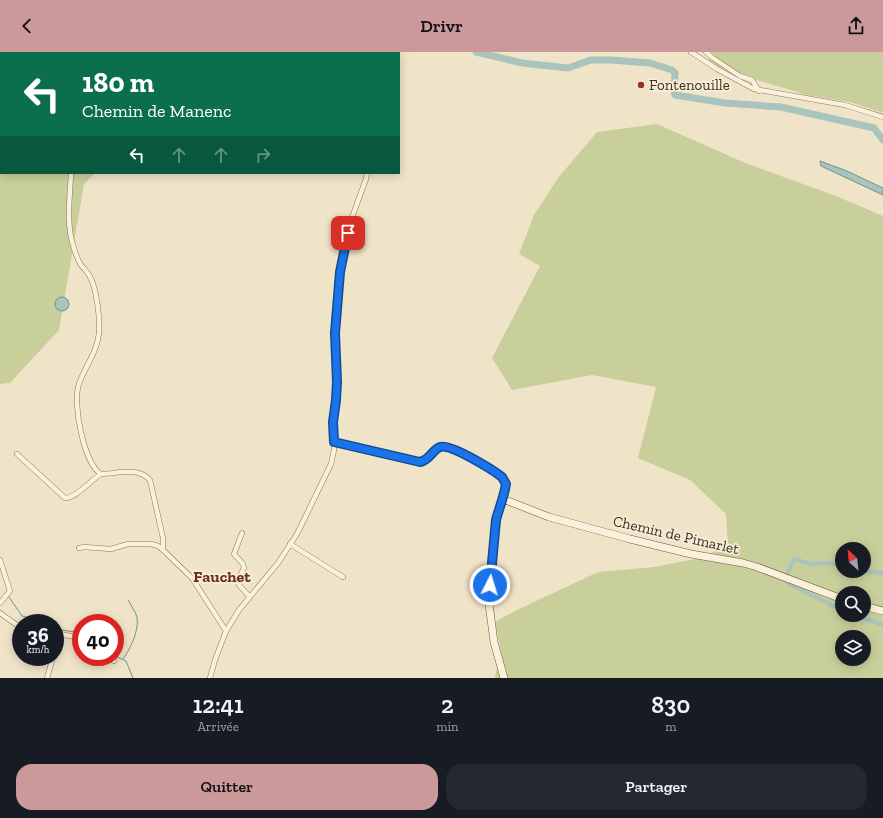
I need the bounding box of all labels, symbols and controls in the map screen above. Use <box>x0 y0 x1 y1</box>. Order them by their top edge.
icon: back <box>16 15 38 37</box>
text: Drivr <box>420 15 463 37</box>
icon: share <box>845 15 867 37</box>
text: 180 m <box>82 66 154 99</box>
icon: left <box>16 68 68 120</box>
place label: Fontenouille <box>649 76 730 94</box>
marker: Fontenouille <box>636 80 646 90</box>
text: Chemin de Manenc <box>82 100 231 122</box>
icon: left <box>126 144 148 166</box>
icon: ahead <box>168 144 190 166</box>
icon: ahead <box>210 144 232 166</box>
icon: right <box>252 144 274 166</box>
pin <box>331 216 365 250</box>
icon: arrive <box>337 222 359 244</box>
street label: Chemin de Pimarlet <box>611 512 741 558</box>
north arrow <box>835 542 871 578</box>
map controls <box>835 542 871 666</box>
position arrow <box>469 564 511 606</box>
district label: Fauchet <box>193 567 251 586</box>
button: search <box>835 586 871 622</box>
speed limit sign: 40 <box>72 614 124 666</box>
text: 36 <box>27 623 49 647</box>
button: layers <box>835 630 871 666</box>
text: km/h <box>27 644 49 656</box>
text: 12:41 <box>193 690 244 719</box>
text: 2 <box>441 690 454 719</box>
text: 830 <box>651 690 690 719</box>
text: Arrivée <box>197 719 239 734</box>
text: min <box>436 719 459 734</box>
text: m <box>665 719 676 734</box>
button: Quitter <box>16 764 438 810</box>
button: Partager <box>446 764 867 810</box>

